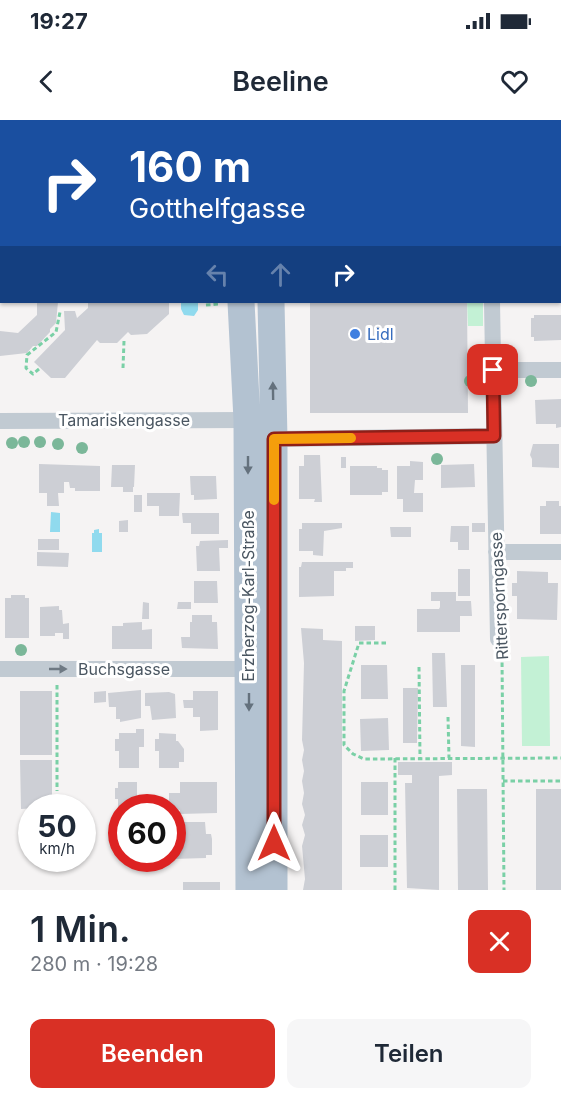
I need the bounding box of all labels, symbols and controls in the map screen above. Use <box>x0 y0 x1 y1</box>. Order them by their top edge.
text: 19:27 <box>30 8 88 34</box>
icon: back <box>30 65 63 98</box>
text: Beeline <box>232 65 329 98</box>
icon: heart <box>498 65 531 98</box>
text: 160 m <box>129 141 251 192</box>
icon: right <box>30 144 108 222</box>
text: Gotthelfgasse <box>129 192 306 225</box>
icon: left <box>201 258 234 291</box>
icon: ahead <box>264 258 297 291</box>
icon: right <box>327 258 360 291</box>
place label: Lidl <box>367 324 394 344</box>
marker: Lidl <box>348 327 362 341</box>
pin <box>467 344 518 395</box>
icon: arrive <box>476 353 509 386</box>
one-way arrow <box>268 381 278 400</box>
street label: Tamariskengasse <box>58 410 190 430</box>
one-way arrow <box>243 455 252 474</box>
street label: Erzherzog-Karl-Straße <box>238 510 258 682</box>
street label: Rittersporngasse <box>486 532 512 660</box>
street label: Buchsgasse <box>78 659 170 679</box>
one-way arrow <box>49 664 68 674</box>
one-way arrow <box>244 692 254 711</box>
speed limit sign: 60 <box>108 794 186 872</box>
text: 50 <box>37 808 77 844</box>
position arrow <box>242 811 306 875</box>
text: km/h <box>39 839 75 858</box>
text: 1 Min. <box>30 907 130 951</box>
button: close <box>468 910 531 973</box>
text: 280 m · 19:28 <box>30 952 158 976</box>
button: Beenden <box>30 1019 275 1088</box>
button: Teilen <box>287 1019 531 1088</box>

